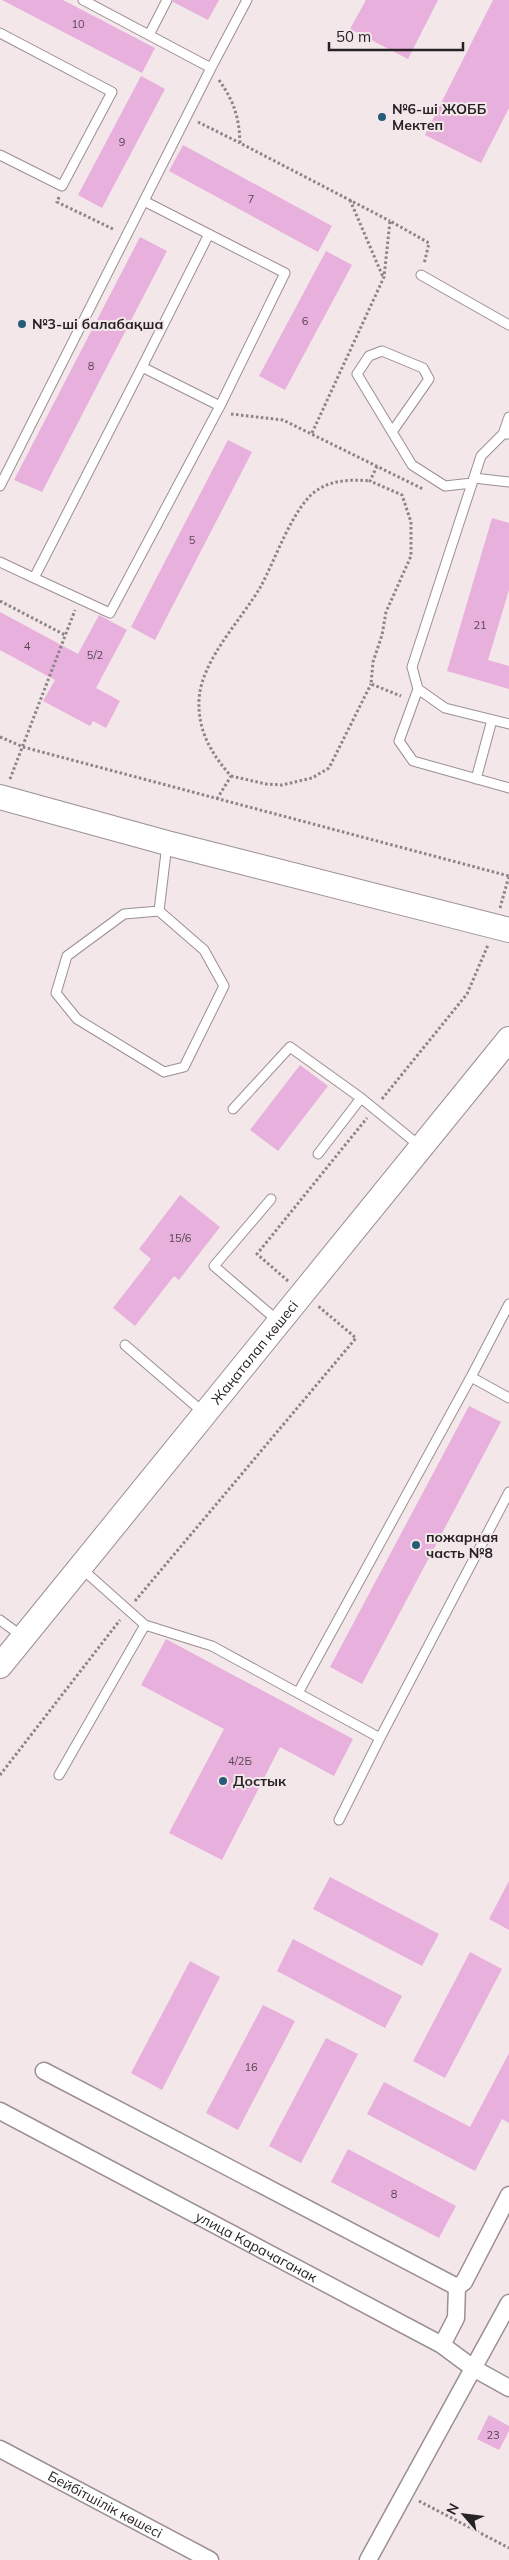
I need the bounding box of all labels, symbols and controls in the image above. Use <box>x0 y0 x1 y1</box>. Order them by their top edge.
house number: 10 <box>71 17 85 31</box>
scale bar <box>329 20 463 52</box>
text: 50 m <box>336 27 371 46</box>
place label: №6-ші ЖОББ Мектеп <box>392 100 487 134</box>
marker: №6-ші ЖОББ Мектеп <box>376 111 388 123</box>
house number: 9 <box>119 135 125 149</box>
house number: 7 <box>248 192 254 206</box>
house number: 6 <box>302 314 309 328</box>
place label: №3-ші балабақша <box>32 315 163 333</box>
marker: №3-ші балабақша <box>16 318 28 330</box>
house number: 8 <box>88 359 95 373</box>
house number: 5 <box>189 533 196 547</box>
house number: 21 <box>473 618 487 632</box>
house number: 4 <box>24 639 31 653</box>
house number: 5/2 <box>87 648 104 662</box>
house number: 15/6 <box>169 1231 192 1245</box>
street label: Жаңаталап көшесі <box>207 1297 302 1408</box>
place label: пожарная часть №8 <box>426 1528 498 1562</box>
marker: пожарная часть №8 <box>410 1539 422 1551</box>
house number: 4/2Б <box>228 1754 252 1768</box>
place label: Достык <box>233 1772 287 1790</box>
marker: Достык <box>217 1775 229 1787</box>
house number: 16 <box>244 2060 258 2074</box>
house number: 8 <box>391 2187 398 2201</box>
street label: улица Карачаганак <box>192 2207 321 2286</box>
house number: 23 <box>486 2428 500 2442</box>
street label: Бейбітшілік көшесі <box>45 2467 166 2542</box>
north arrow <box>439 2490 489 2540</box>
text: N <box>442 2500 463 2518</box>

